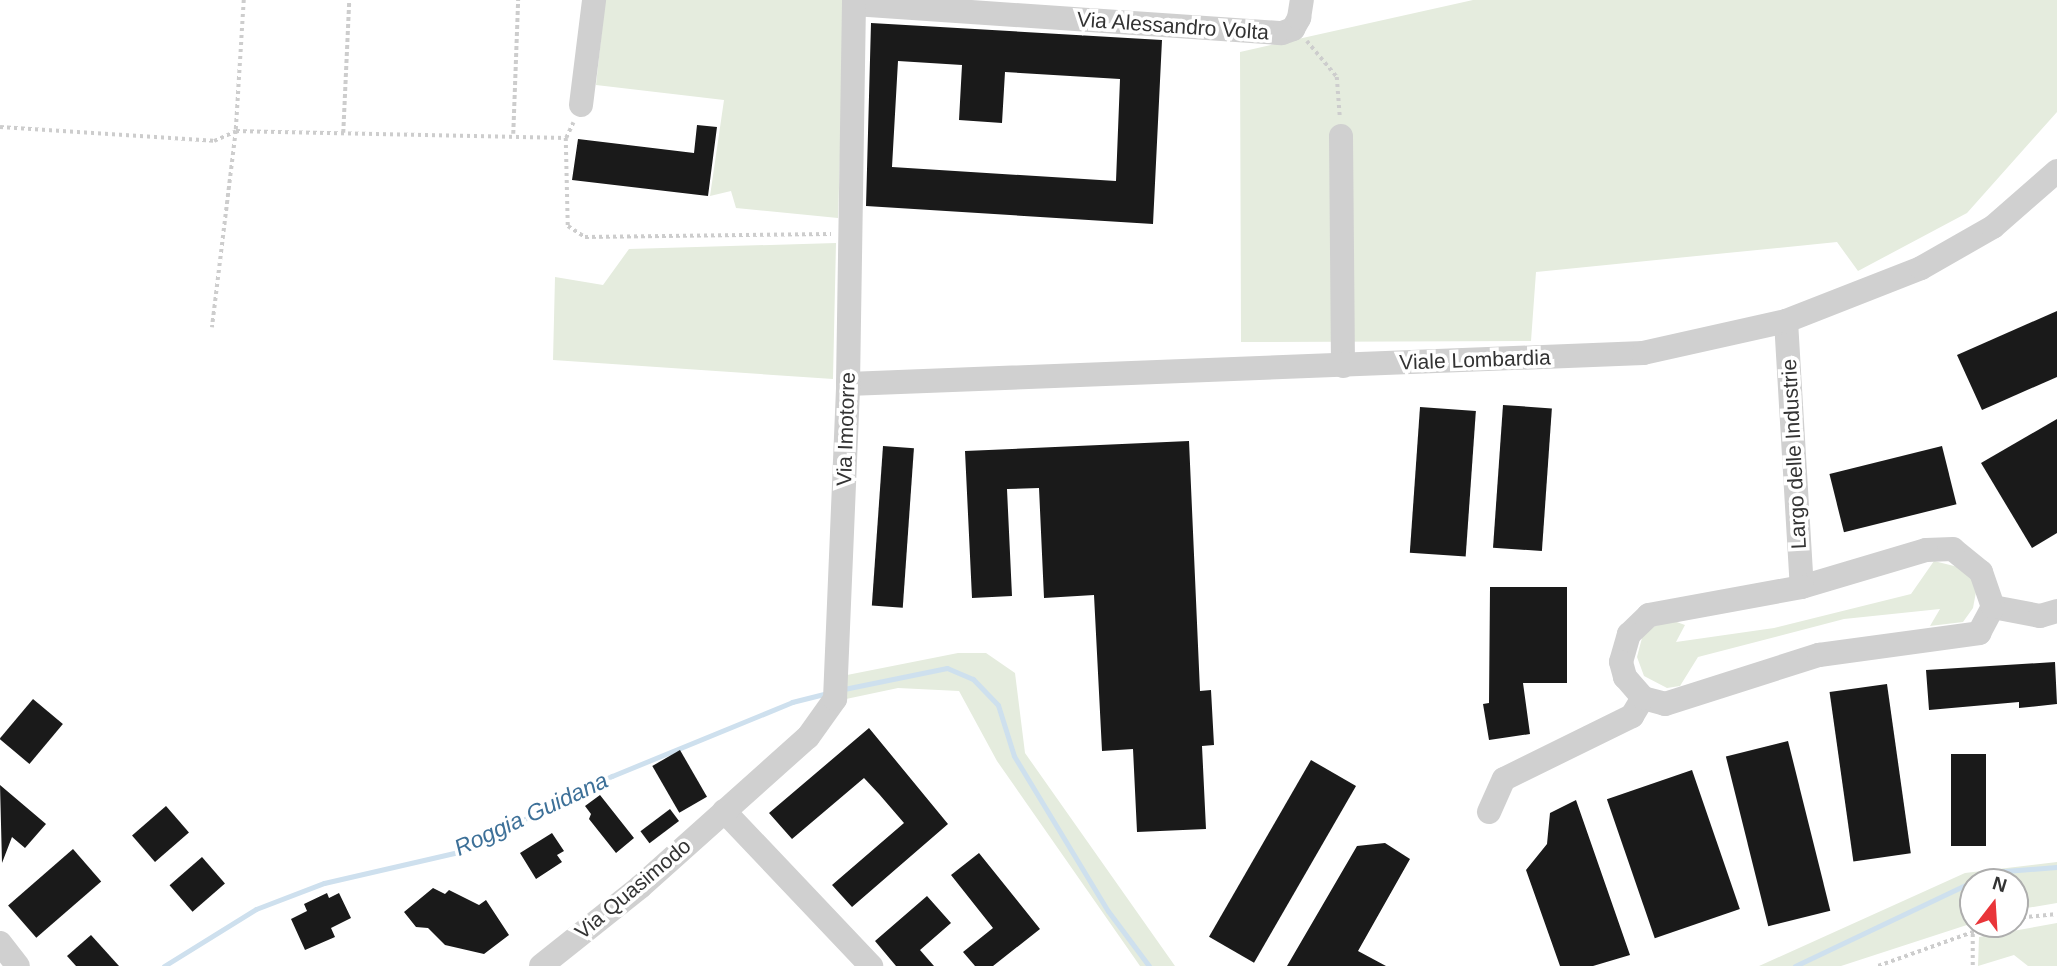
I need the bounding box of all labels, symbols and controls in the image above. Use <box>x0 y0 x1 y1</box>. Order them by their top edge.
street label: Via Alessandro Volta <box>1076 7 1270 45</box>
street label: Viale Lombardia <box>1399 345 1551 375</box>
street label: Largo delle Industrie <box>1776 358 1812 550</box>
street label: Via Imotorre <box>831 372 861 486</box>
water label: Roggia Guidana <box>450 766 612 862</box>
street label: Via Quasimodo <box>570 833 696 945</box>
north arrow <box>1959 868 2029 938</box>
text: N <box>1990 872 2009 896</box>

